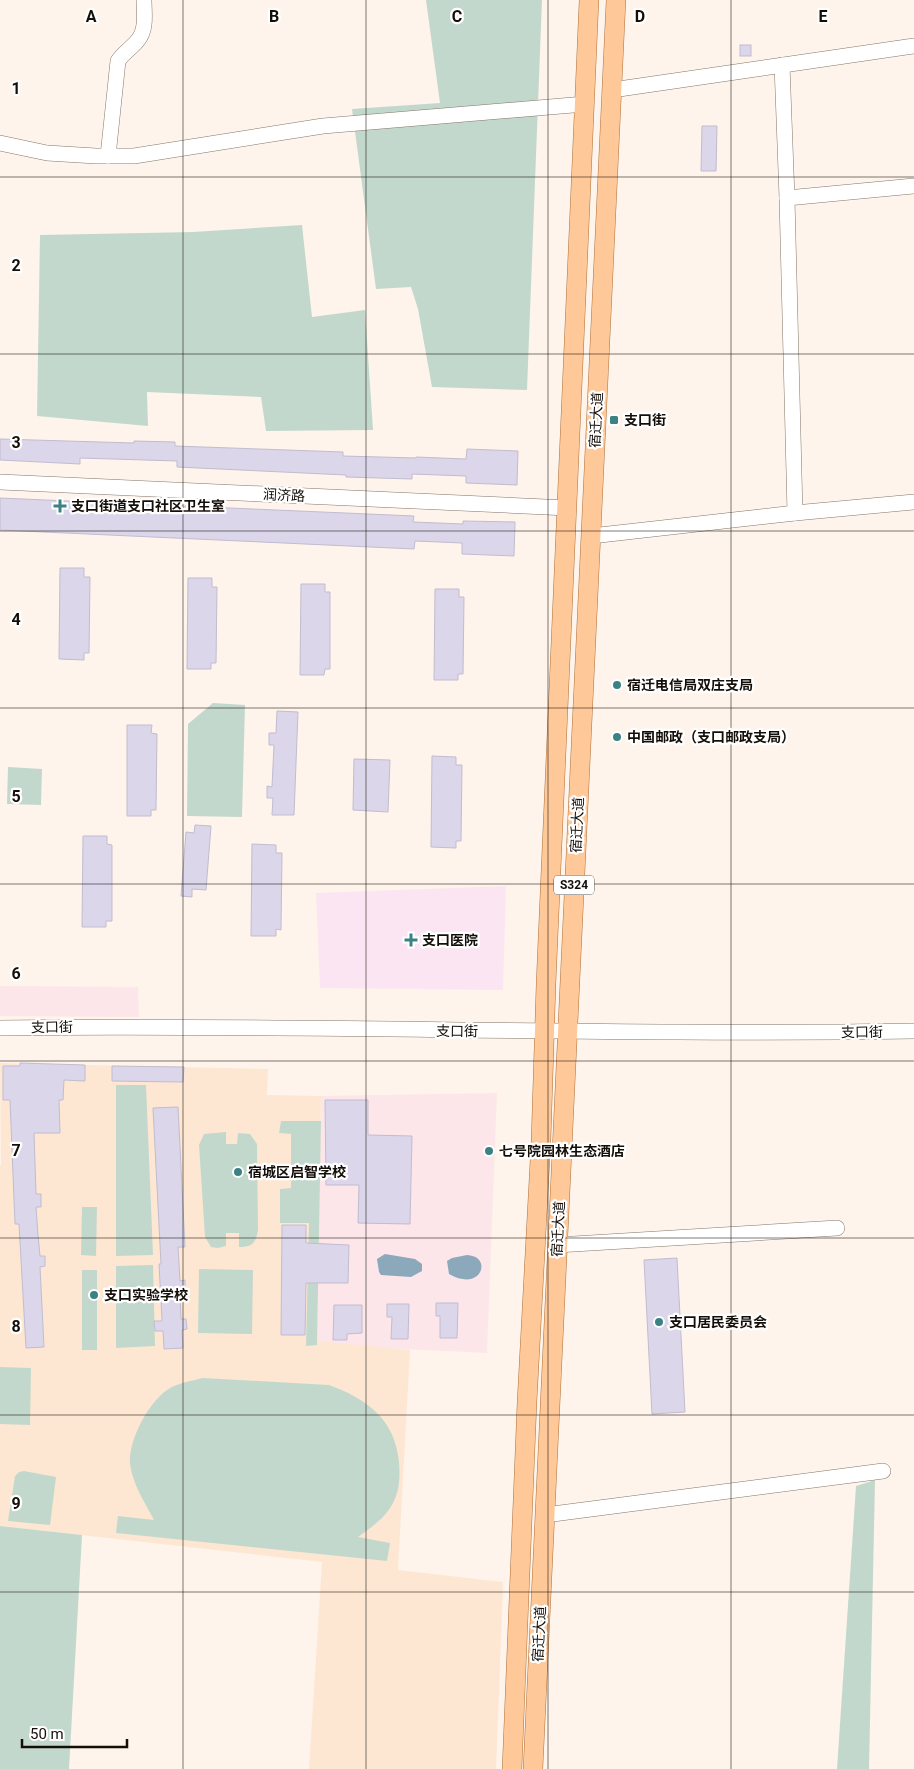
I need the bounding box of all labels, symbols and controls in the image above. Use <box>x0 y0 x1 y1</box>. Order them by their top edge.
text: A <box>86 7 97 26</box>
text: B <box>269 7 279 26</box>
text: C <box>452 7 462 26</box>
text: D <box>635 7 645 26</box>
text: E <box>819 7 828 26</box>
text: 1 <box>11 79 21 98</box>
text: 2 <box>11 256 21 275</box>
street label: 宿迁大道 <box>587 392 605 448</box>
place label: 支口街 <box>624 412 666 428</box>
marker: 支口街 <box>608 414 620 426</box>
text: 3 <box>11 433 21 452</box>
street label: 润济路 <box>263 486 305 504</box>
place label: 支口街道支口社区卫生室 <box>71 498 225 514</box>
marker: 支口街道支口社区卫生室 <box>53 499 67 513</box>
text: 4 <box>11 610 21 629</box>
place label: 宿迁电信局双庄支局 <box>627 677 753 693</box>
marker: 宿迁电信局双庄支局 <box>611 679 623 691</box>
place label: 中国邮政（支口邮政支局） <box>627 729 795 745</box>
marker: 中国邮政（支口邮政支局） <box>611 731 623 743</box>
text: 5 <box>11 787 21 806</box>
street label: 宿迁大道 <box>568 797 586 853</box>
road number: S324 <box>554 876 594 894</box>
place label: 支口医院 <box>422 932 478 948</box>
marker: 支口医院 <box>404 933 418 947</box>
text: 6 <box>11 964 21 983</box>
street label: 支口街 <box>31 1019 73 1035</box>
street label: 支口街 <box>436 1023 478 1039</box>
street label: 支口街 <box>841 1024 883 1040</box>
text: 7 <box>11 1141 21 1160</box>
place label: 七号院园林生态酒店 <box>499 1143 625 1159</box>
marker: 七号院园林生态酒店 <box>483 1145 495 1157</box>
place label: 宿城区启智学校 <box>248 1164 346 1180</box>
marker: 宿城区启智学校 <box>232 1166 244 1178</box>
street label: 宿迁大道 <box>549 1201 567 1257</box>
place label: 支口实验学校 <box>104 1287 188 1303</box>
marker: 支口实验学校 <box>88 1289 100 1301</box>
place label: 支口居民委员会 <box>669 1314 767 1330</box>
marker: 支口居民委员会 <box>653 1316 665 1328</box>
text: 8 <box>11 1317 21 1336</box>
text: 9 <box>11 1494 21 1513</box>
street label: 宿迁大道 <box>530 1606 548 1662</box>
scale bar <box>22 1716 128 1748</box>
text: 50 m <box>30 1725 64 1743</box>

